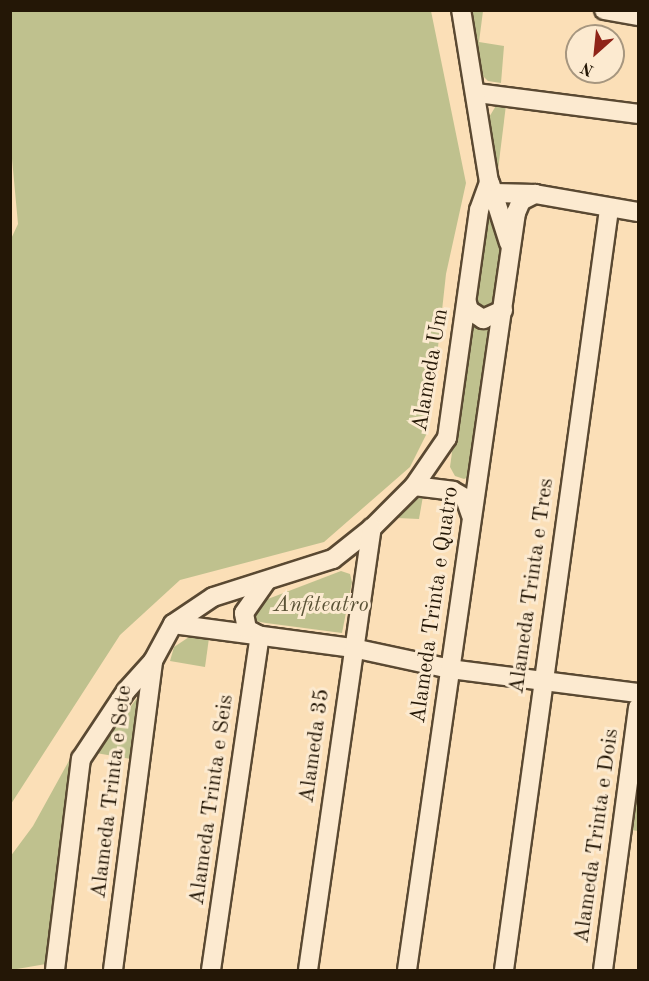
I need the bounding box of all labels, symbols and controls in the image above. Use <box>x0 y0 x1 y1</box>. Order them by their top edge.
north arrow <box>565 24 625 84</box>
text: N <box>579 58 597 78</box>
street label: Alameda Um <box>407 306 455 434</box>
street label: Alameda Trinta e Tres <box>504 476 560 696</box>
street label: Alameda Trinta e Quatro <box>405 485 465 725</box>
park label: Anfiteatro <box>273 593 369 619</box>
street label: Alameda Trinta e Sete <box>86 684 138 900</box>
street label: Alameda 35 <box>294 687 336 805</box>
street label: Alameda Trinta e Seis <box>184 693 240 907</box>
street label: Alameda Trinta e Dois <box>569 727 625 945</box>

